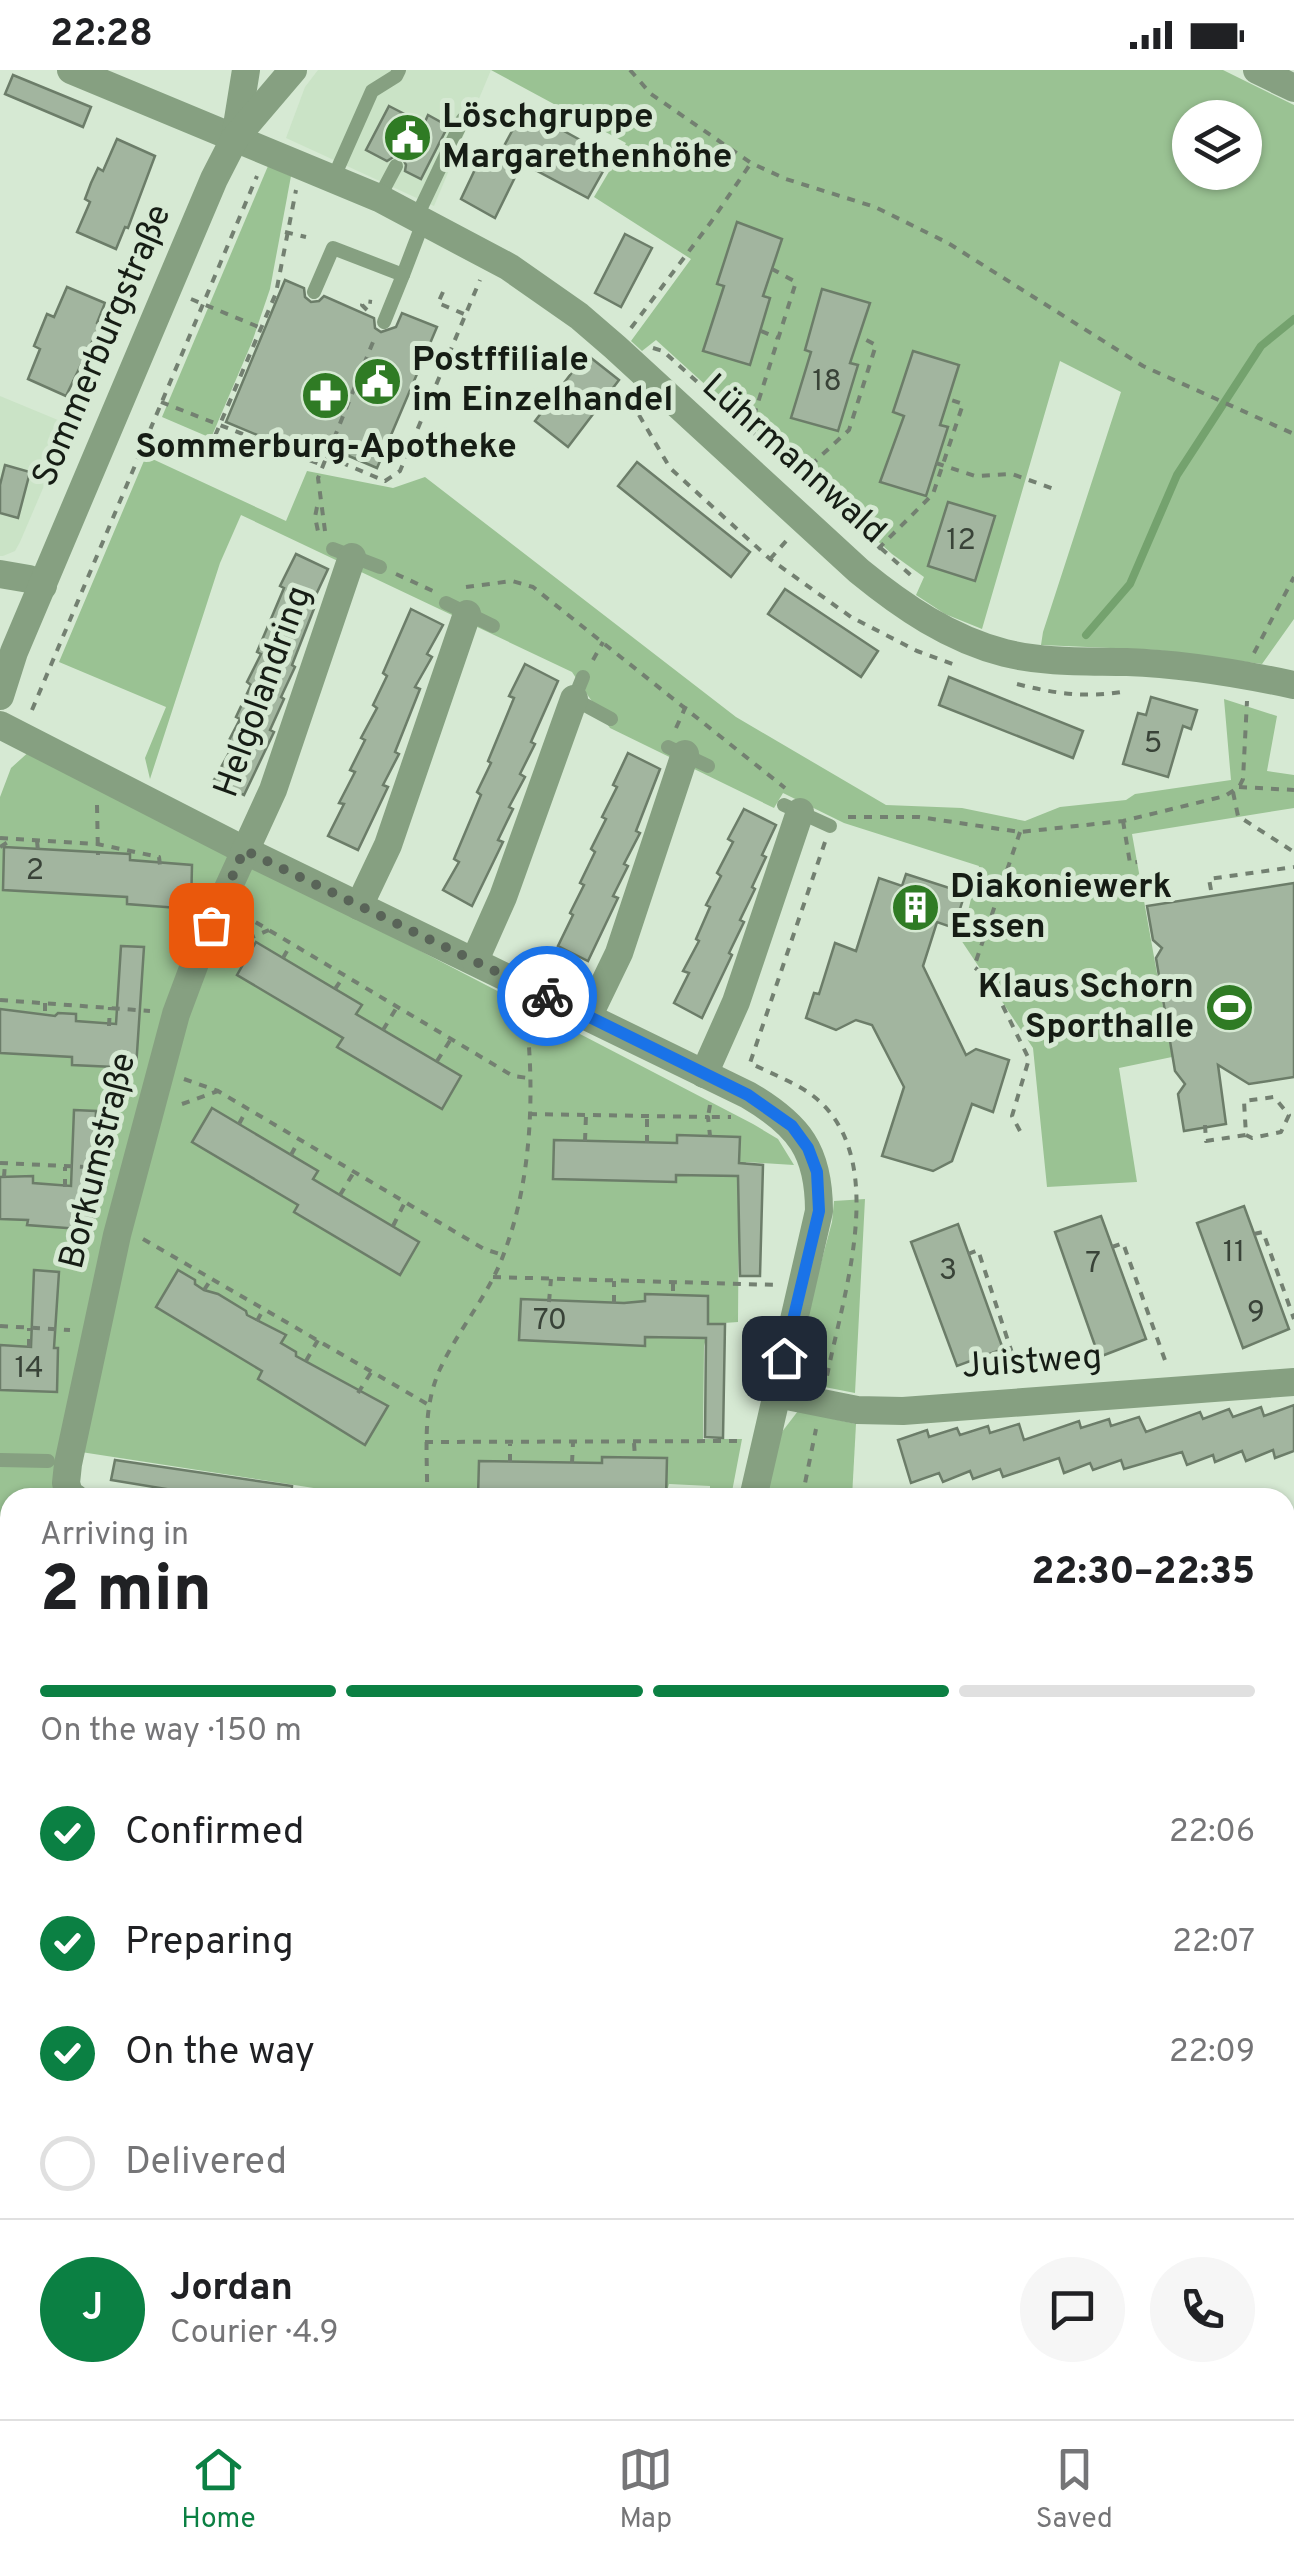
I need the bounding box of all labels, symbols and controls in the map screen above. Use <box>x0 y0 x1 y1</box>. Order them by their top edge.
text: 22:28 <box>50 11 153 60</box>
place label: Löschgruppe Margarethenhöhe <box>442 96 732 180</box>
map controls <box>1172 100 1262 190</box>
button: layers <box>1172 100 1262 190</box>
public building icon: Löschgruppe Margarethenhöhe <box>381 112 433 164</box>
street label: Sommerburgstraße <box>24 198 182 494</box>
place label: Postffiliale im Einzelhandel <box>412 339 673 423</box>
public building icon: Postffiliale im Einzelhandel <box>351 355 403 407</box>
house number: 18 <box>812 364 842 401</box>
street label: Lührmannwald <box>692 366 894 554</box>
pharmacy icon: Sommerburg-Apotheke <box>300 370 352 422</box>
place label: Sommerburg-Apotheke <box>135 426 517 470</box>
house number: 12 <box>946 523 976 560</box>
street label: Helgolandring <box>205 580 323 804</box>
house number: 5 <box>1144 726 1162 763</box>
house number: 2 <box>26 853 44 890</box>
place label: Diakoniewerk Essen <box>950 866 1172 950</box>
building icon: Diakoniewerk Essen <box>889 882 941 934</box>
pin <box>169 883 254 968</box>
icon: bag <box>184 898 239 953</box>
courier <box>497 946 597 1046</box>
place label: Klaus Schorn Sporthalle <box>978 966 1194 1050</box>
icon: bike <box>520 969 575 1024</box>
sports icon: Klaus Schorn Sporthalle <box>1203 982 1255 1034</box>
street label: Borkumstraße <box>51 1048 147 1274</box>
house number: 11 <box>1223 1235 1245 1272</box>
house number: 7 <box>1085 1246 1101 1283</box>
house number: 3 <box>939 1253 957 1290</box>
house number: 9 <box>1247 1295 1265 1332</box>
house number: 70 <box>533 1303 567 1340</box>
pin <box>742 1316 827 1401</box>
icon: home <box>757 1331 812 1386</box>
street label: Juistweg <box>961 1336 1103 1390</box>
house number: 14 <box>14 1351 44 1388</box>
text: Arriving in <box>40 1516 189 1556</box>
text: 22:30–22:35 <box>1031 1549 1255 1598</box>
text: 2 min <box>40 1552 212 1634</box>
text: On the way · 150 m <box>40 1712 302 1752</box>
icon: check <box>40 1806 95 1861</box>
text: Confirmed <box>125 1809 304 1858</box>
text: 22:06 <box>1169 1813 1255 1853</box>
icon: check <box>40 1916 95 1971</box>
text: Preparing <box>125 1919 294 1968</box>
text: 22:07 <box>1172 1923 1255 1963</box>
icon: check <box>40 2026 95 2081</box>
text: On the way <box>125 2029 315 2078</box>
text: 22:09 <box>1169 2033 1255 2073</box>
text: Delivered <box>125 2139 287 2188</box>
button: chat <box>1020 2257 1125 2362</box>
button: phone <box>1150 2257 1255 2362</box>
text: Jordan <box>170 2265 293 2314</box>
text: J <box>82 2285 103 2334</box>
text: Courier · 4.9 <box>170 2314 339 2354</box>
tab: Home <box>181 2442 256 2538</box>
tab: Map <box>618 2442 673 2538</box>
tab: Saved <box>1036 2442 1113 2538</box>

